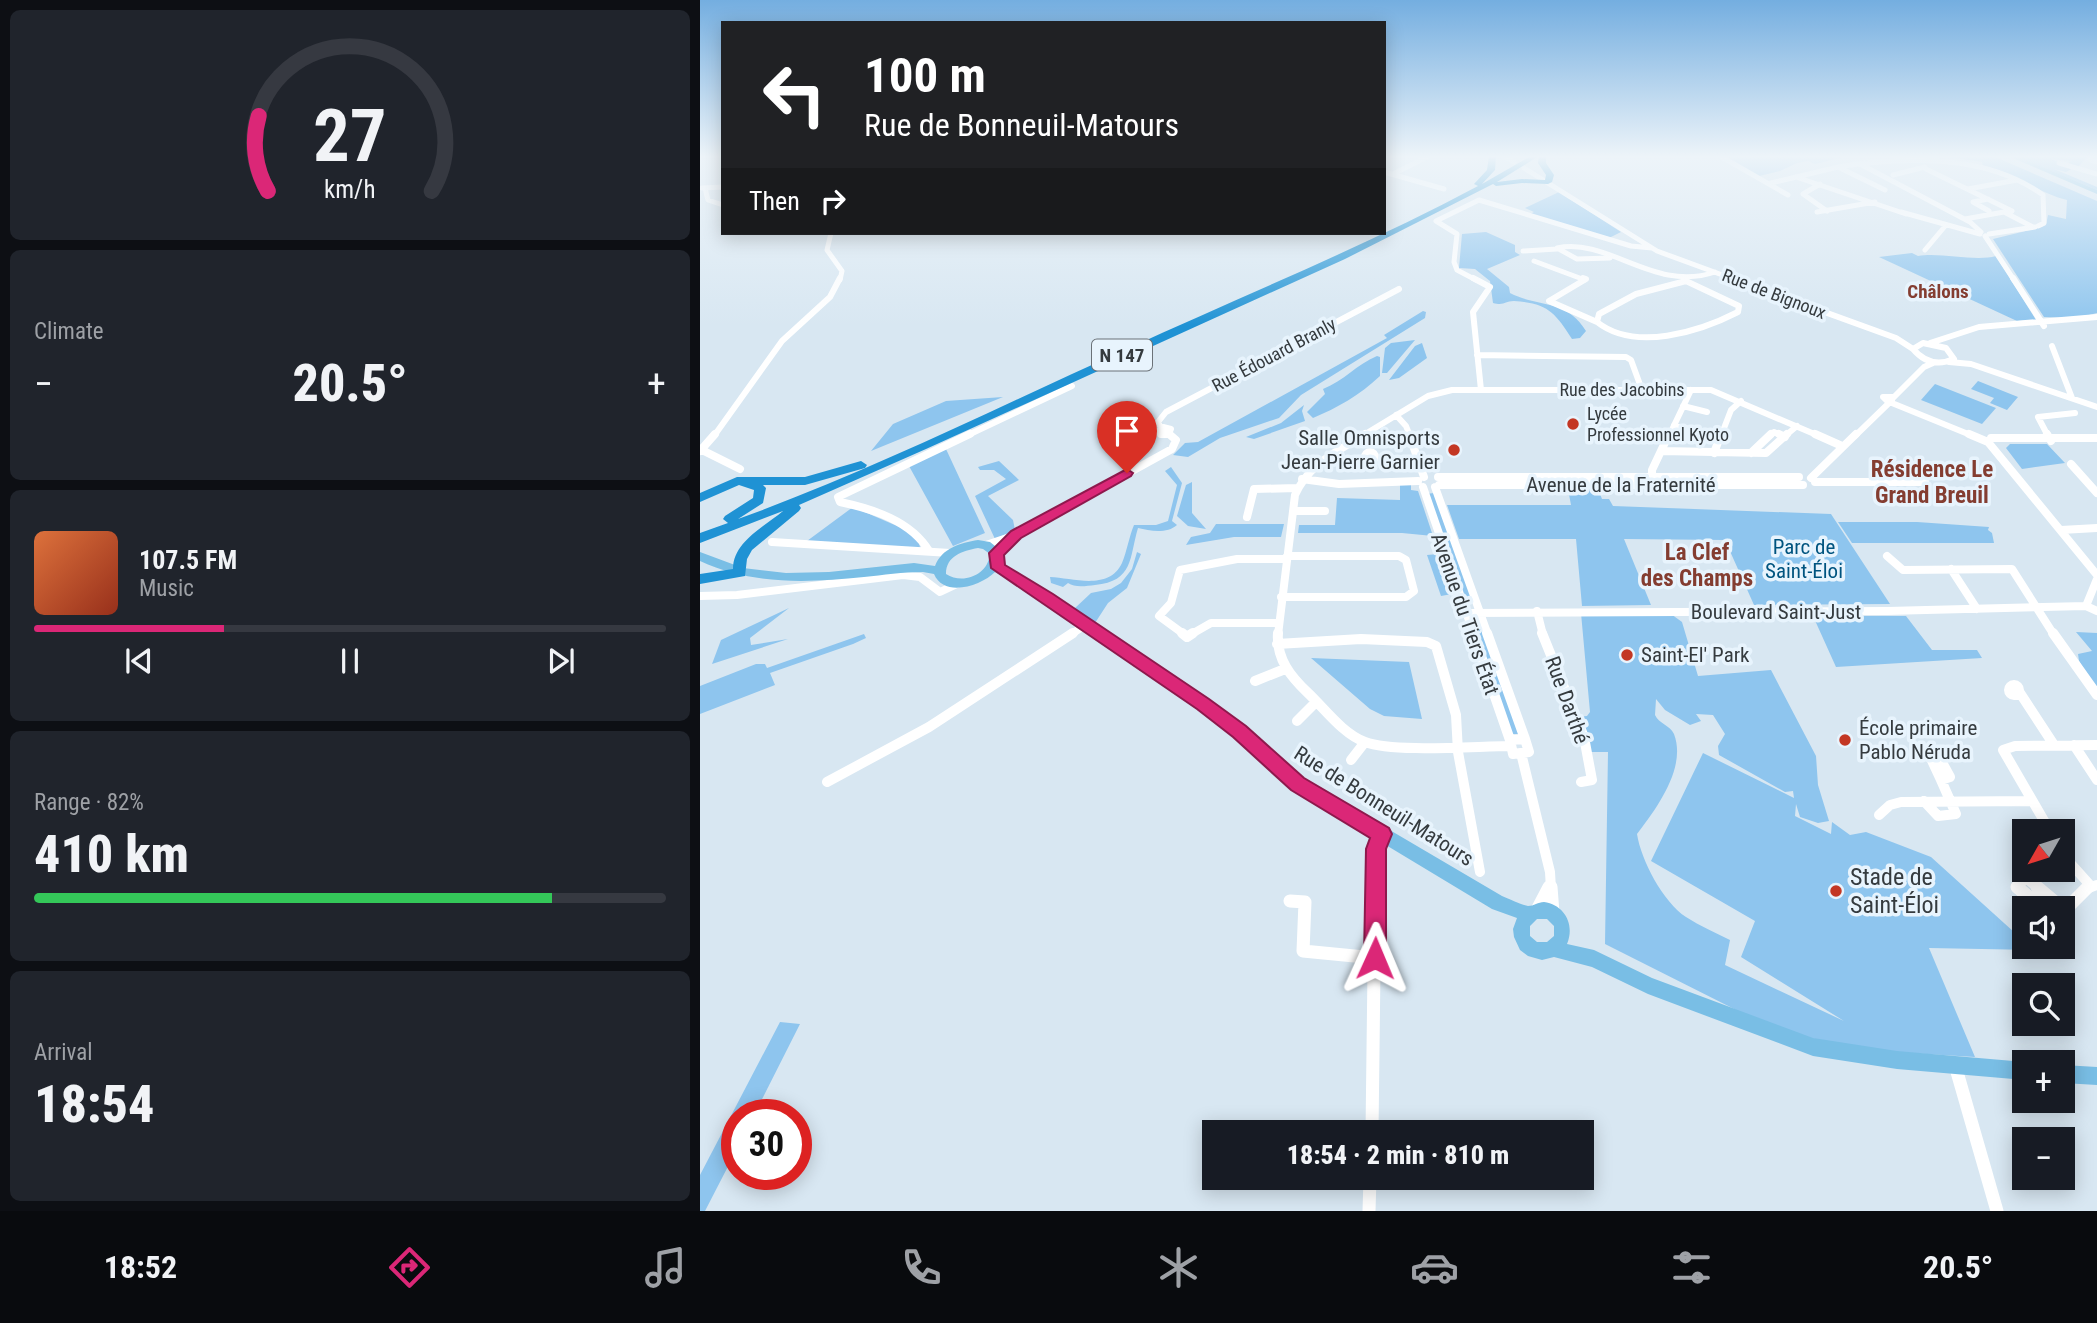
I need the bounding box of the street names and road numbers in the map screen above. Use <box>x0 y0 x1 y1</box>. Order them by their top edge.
street label: Rue de Bignoux <box>1719 264 1829 323</box>
street label: Rue Édouard Branly <box>1208 313 1340 396</box>
road number: N 147 <box>1092 340 1152 370</box>
street label: Rue des Jacobins <box>1559 379 1685 400</box>
street label: Avenue de la Fraternité <box>1526 473 1716 497</box>
street label: Avenue du Tiers État <box>1426 530 1504 698</box>
street label: Boulevard Saint-Just <box>1691 600 1861 624</box>
street label: Rue Darthé <box>1540 653 1594 747</box>
street label: Rue de Bonneuil-Matours <box>1290 741 1478 871</box>

